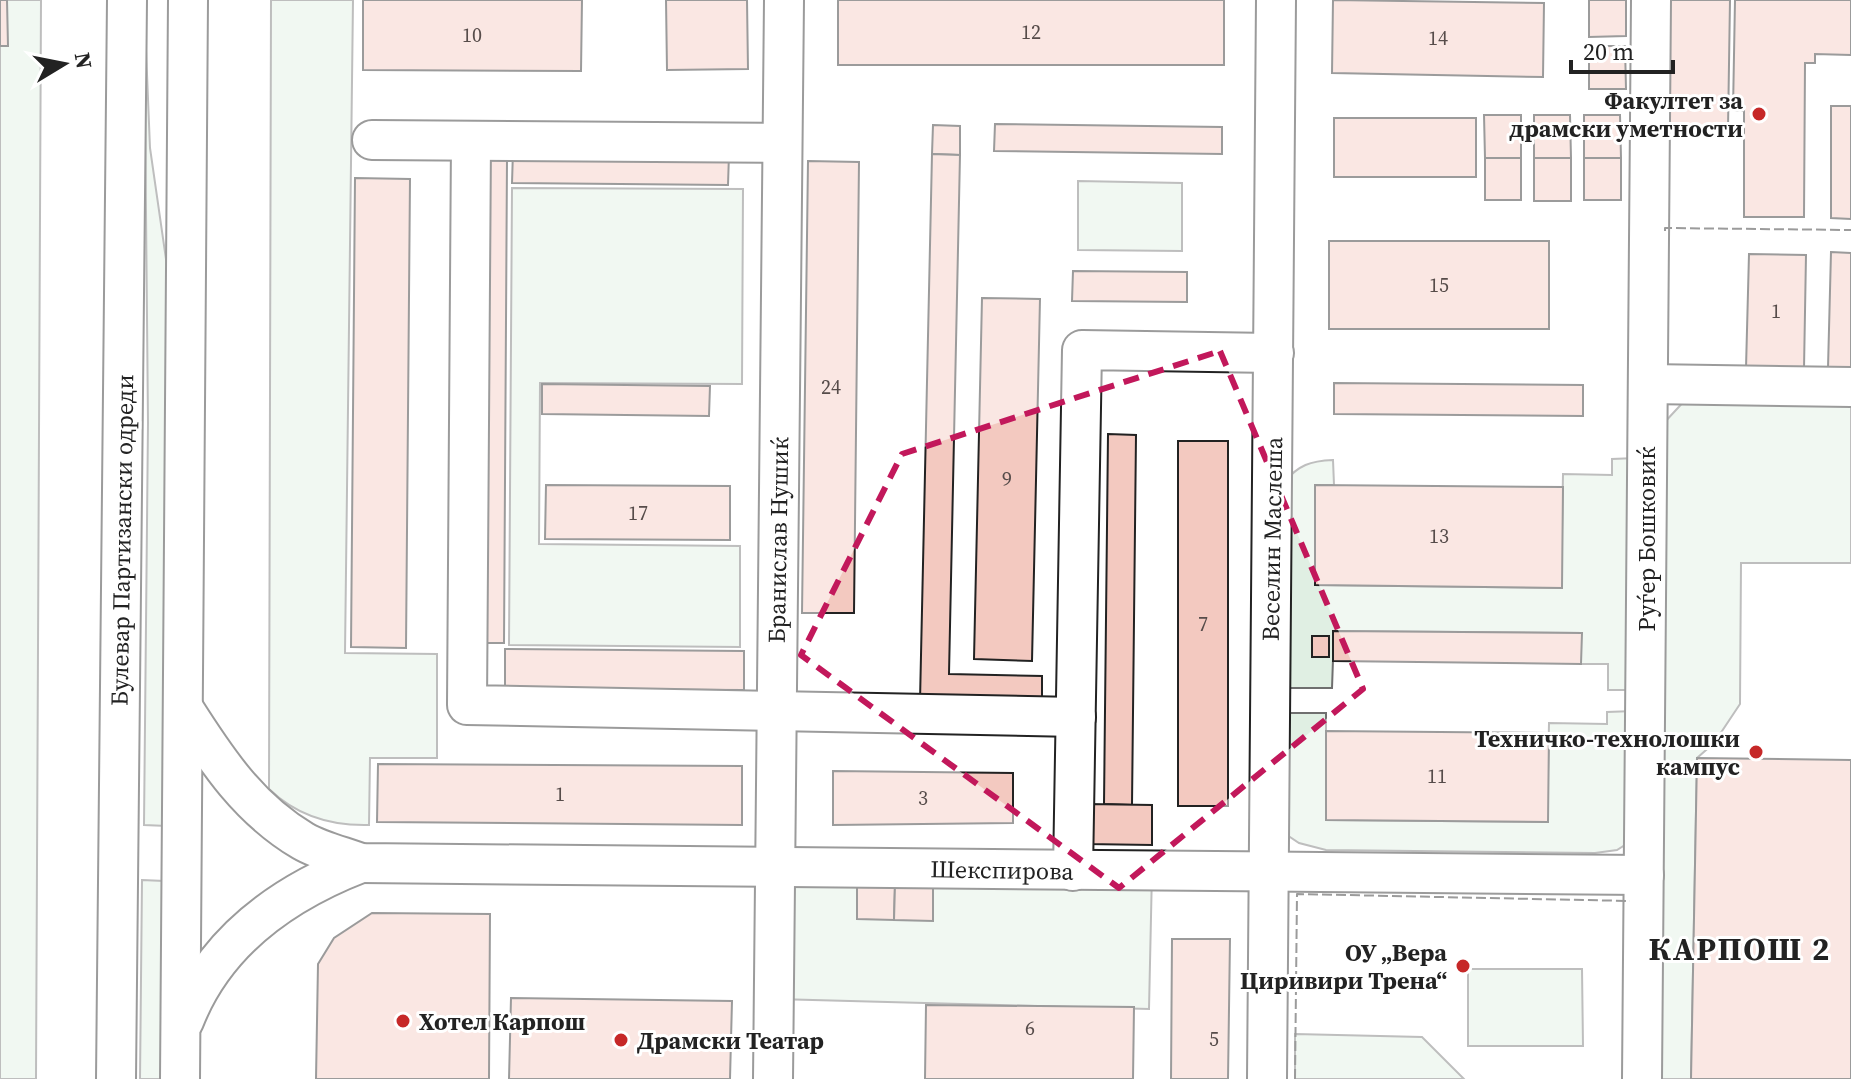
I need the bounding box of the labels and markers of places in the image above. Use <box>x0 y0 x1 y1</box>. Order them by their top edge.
place label: Факултет за драмски уметности <box>1509 84 1743 145</box>
marker: Факултет за драмски уметности <box>1750 105 1768 123</box>
place label: Техничко-технолошки кампус <box>1474 722 1740 783</box>
marker: Техничко-технолошки кампус <box>1747 743 1765 761</box>
place label: ОУ „Вера Циривири Трена“ <box>1240 936 1447 997</box>
marker: ОУ „Вера Циривири Трена“ <box>1454 957 1472 975</box>
place label: Хотел Карпош <box>419 1005 586 1038</box>
marker: Хотел Карпош <box>394 1012 412 1030</box>
place label: Драмски Театар <box>637 1024 824 1057</box>
marker: Драмски Театар <box>612 1031 630 1049</box>

